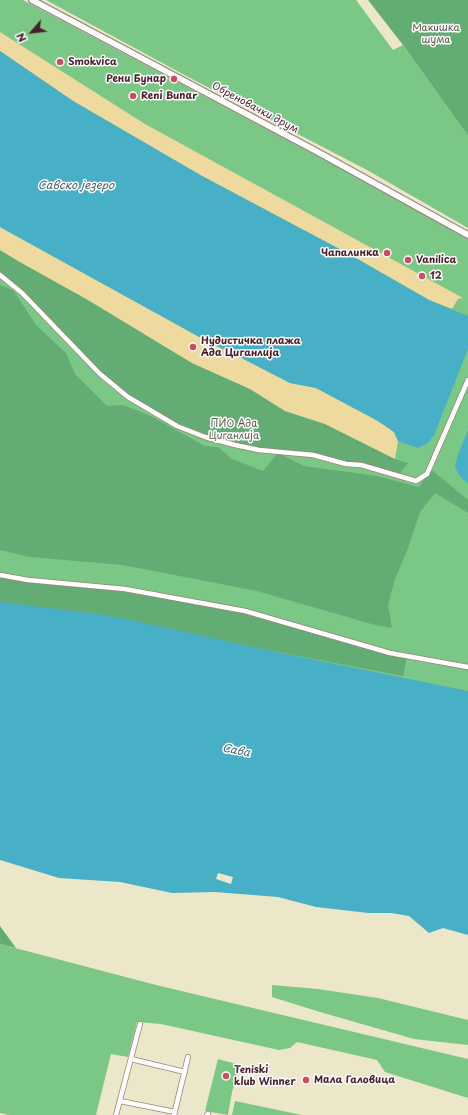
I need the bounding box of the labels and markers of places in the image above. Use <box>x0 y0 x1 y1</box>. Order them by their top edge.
place label: Smokvica <box>68 56 117 68</box>
marker: Smokvica <box>55 57 65 67</box>
place label: Рени Бунар <box>106 73 166 85</box>
marker: Рени Бунар <box>169 74 179 84</box>
place label: Reni Bunar <box>141 90 197 102</box>
marker: Reni Bunar <box>128 91 138 101</box>
place label: Чапалинка <box>321 247 379 259</box>
marker: Чапалинка <box>382 248 392 258</box>
place label: Vanilica <box>416 254 456 266</box>
marker: Vanilica <box>403 255 413 265</box>
place label: 12 <box>430 270 442 282</box>
marker: 12 <box>417 271 427 281</box>
place label: Нудистичка плажа Ада Циганлија <box>201 335 301 358</box>
marker: Нудистичка плажа Ада Циганлија <box>188 342 198 352</box>
place label: Teniski klub Winner <box>234 1064 296 1088</box>
marker: Teniski klub Winner <box>221 1071 231 1081</box>
place label: Мала Галовица <box>314 1074 395 1086</box>
marker: Мала Галовица <box>301 1075 311 1085</box>

